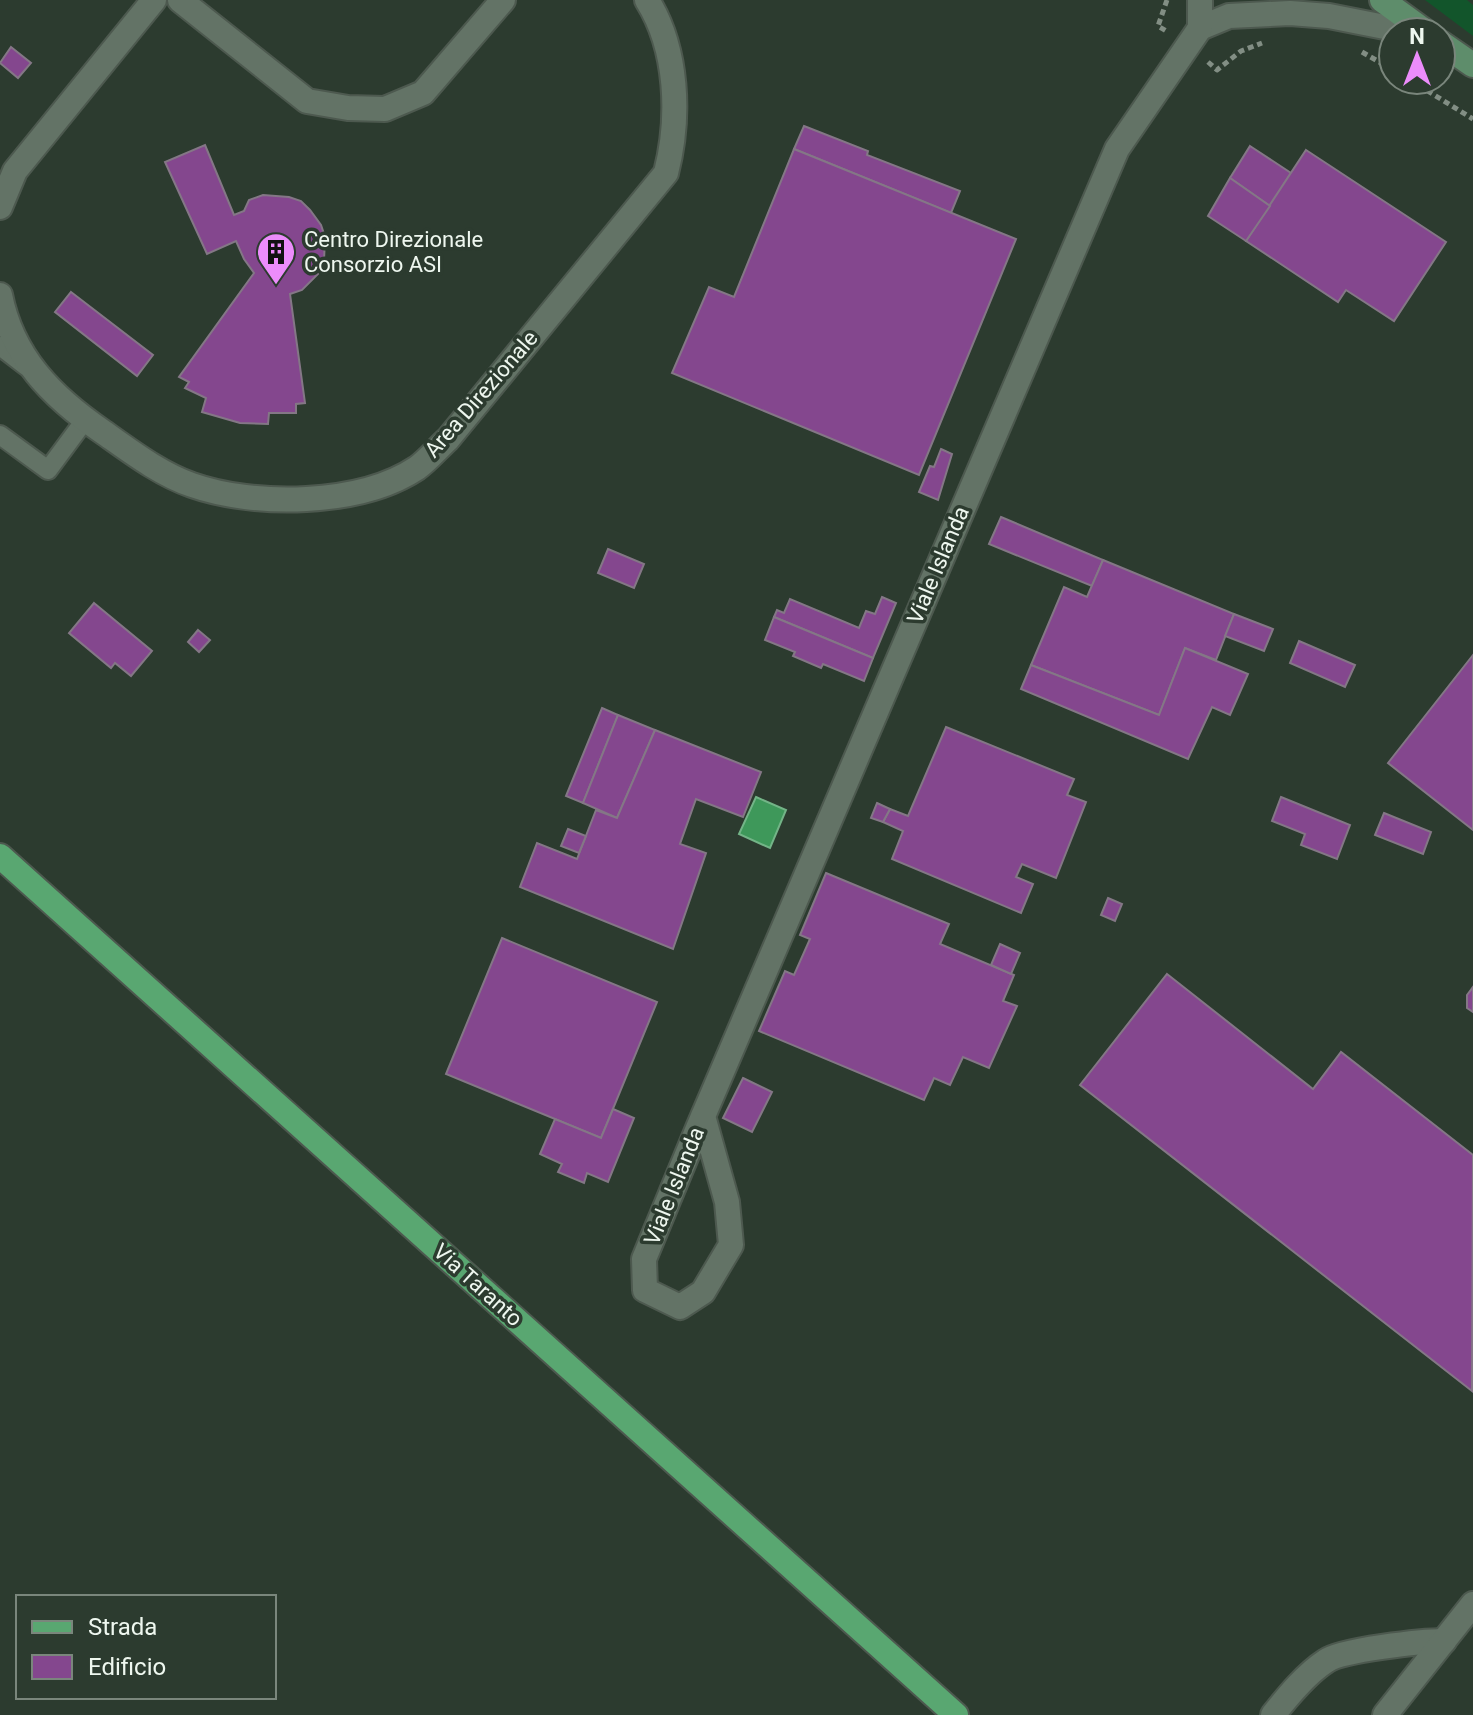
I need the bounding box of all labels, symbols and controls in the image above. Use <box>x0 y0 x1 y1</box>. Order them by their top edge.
north arrow <box>1377 16 1457 96</box>
text: N <box>1409 24 1425 49</box>
place label: Centro Direzionale Consorzio ASI <box>304 227 483 277</box>
building icon: Centro Direzionale Consorzio ASI <box>255 231 297 286</box>
street label: Area Direzionale <box>419 326 543 462</box>
street label: Viale Islanda <box>902 503 974 627</box>
street label: Viale Islanda <box>639 1123 709 1249</box>
street label: Via Taranto <box>428 1239 528 1331</box>
legend <box>16 1595 276 1699</box>
text: Strada <box>88 1613 157 1641</box>
text: Edificio <box>88 1653 166 1681</box>

